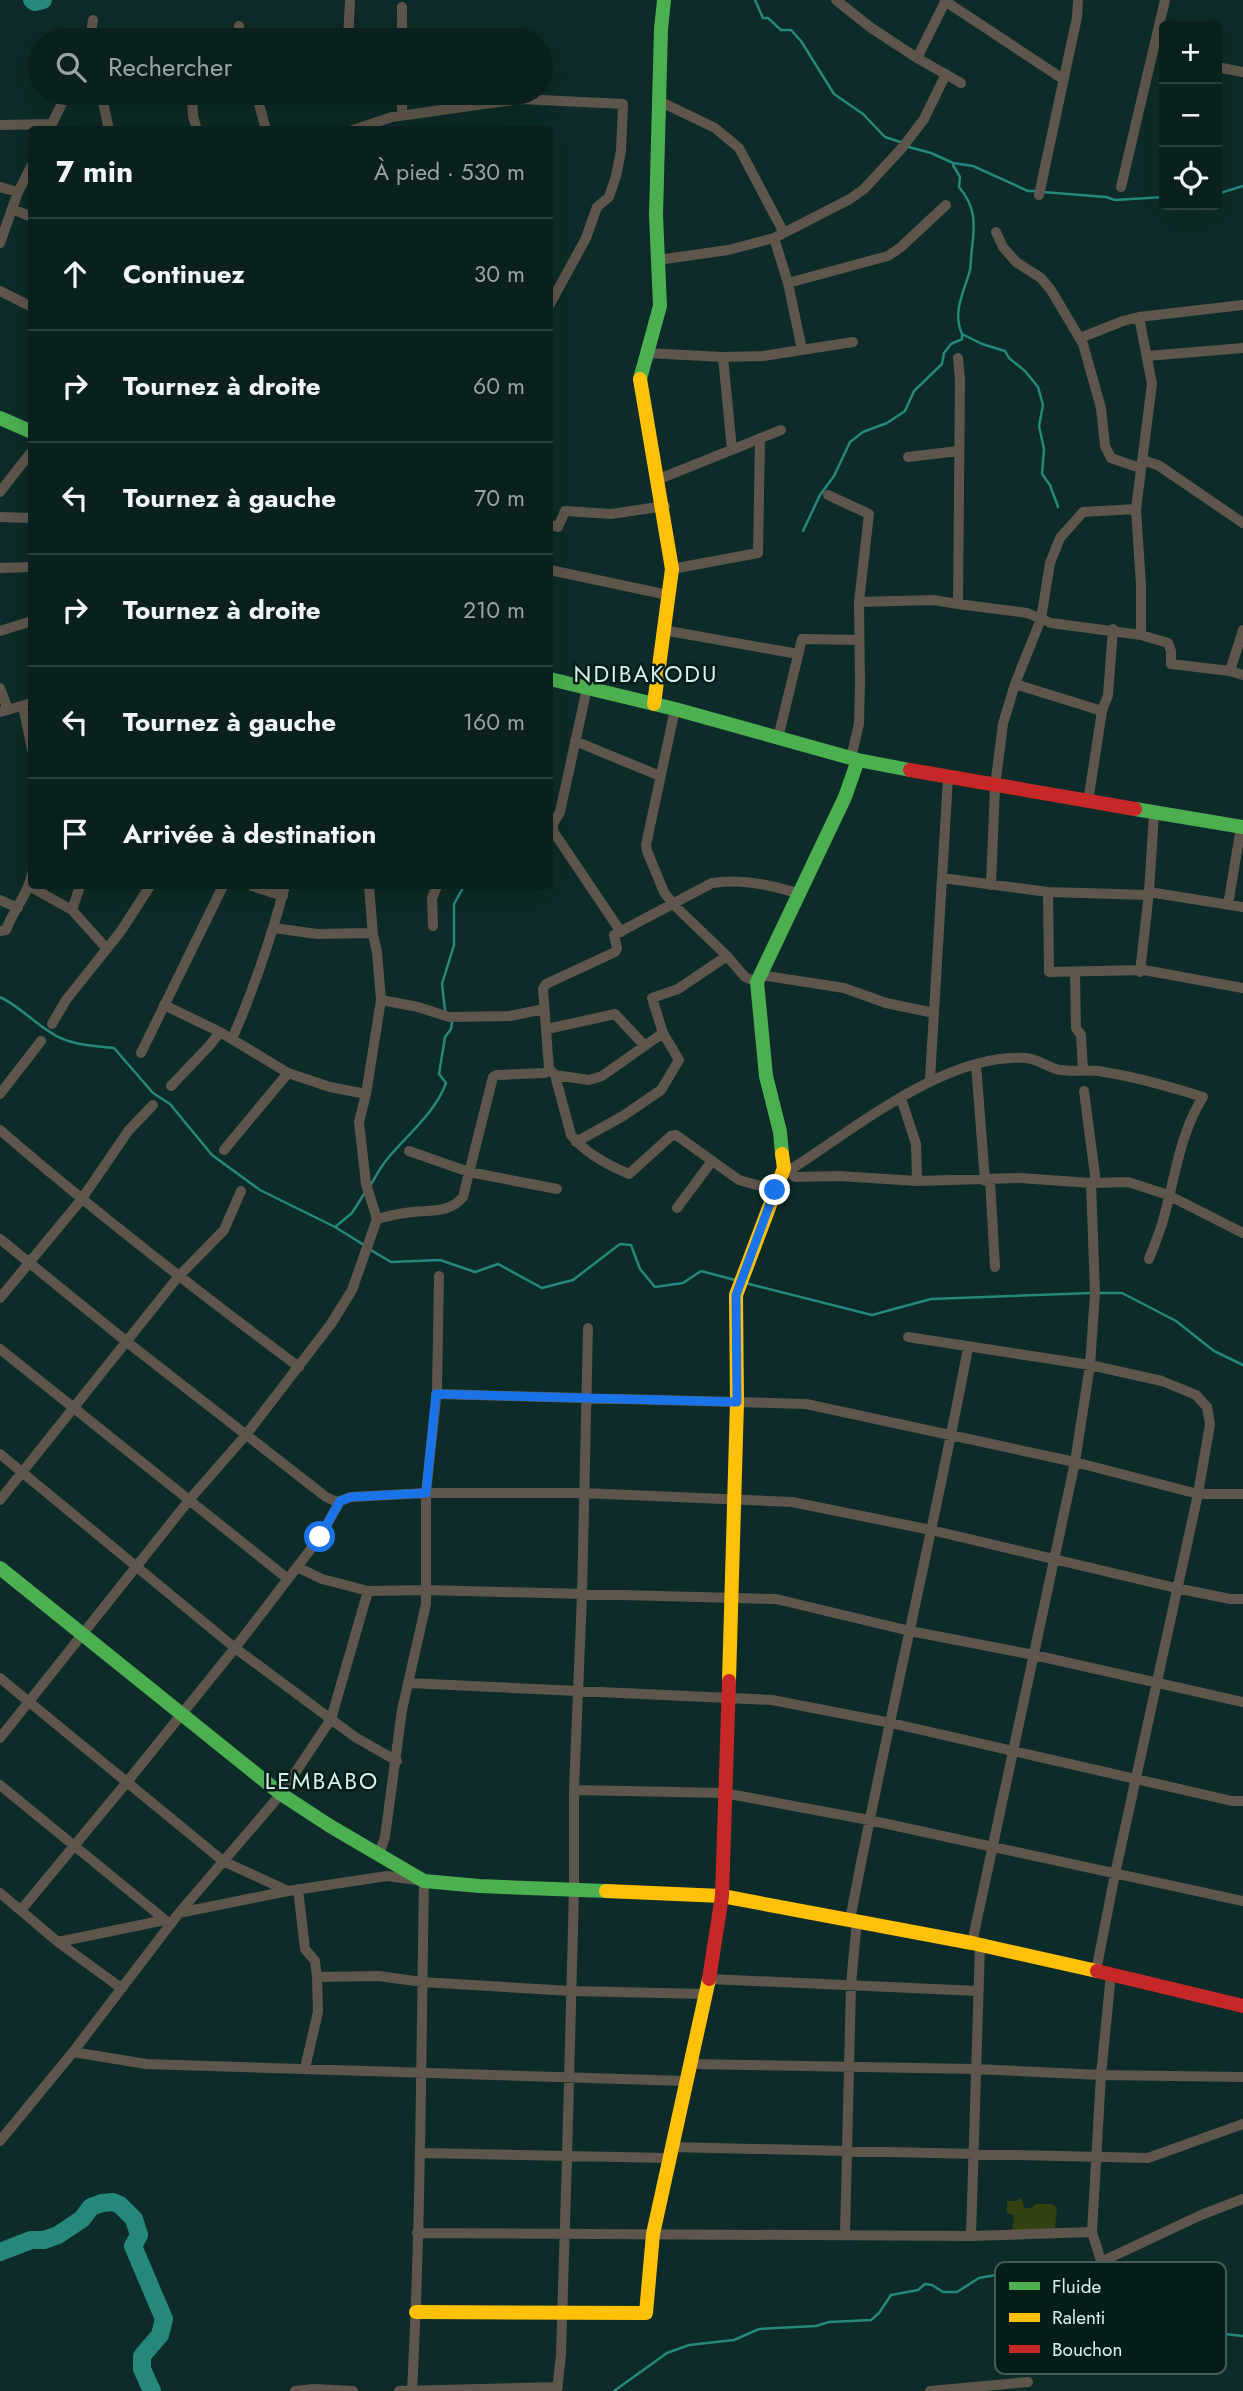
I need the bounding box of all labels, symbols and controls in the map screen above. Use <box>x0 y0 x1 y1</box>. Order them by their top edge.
map controls <box>1159 21 1222 210</box>
button: + <box>1159 21 1222 84</box>
search box <box>28 28 553 105</box>
icon: search <box>52 48 90 86</box>
text: Rechercher <box>108 48 232 86</box>
button: − <box>1159 84 1222 147</box>
button: locate <box>1159 147 1222 210</box>
text: 7 min <box>56 150 133 193</box>
text: À pied · 530 m <box>374 155 525 189</box>
icon: ahead <box>56 255 94 293</box>
text: Continuez <box>123 255 245 293</box>
text: 30 m <box>474 257 525 291</box>
icon: right <box>56 367 94 405</box>
text: Tournez à droite <box>123 367 321 405</box>
text: 60 m <box>473 369 525 403</box>
icon: left <box>56 479 94 517</box>
text: Tournez à gauche <box>123 479 336 517</box>
text: 70 m <box>474 481 525 515</box>
icon: right <box>56 591 94 629</box>
text: Tournez à droite <box>123 591 321 629</box>
text: 210 m <box>463 593 525 627</box>
district label: NDIBAKODU <box>574 657 718 691</box>
icon: left <box>56 703 94 741</box>
text: Tournez à gauche <box>123 703 336 741</box>
text: 160 m <box>463 705 525 739</box>
icon: arrive <box>56 815 94 853</box>
text: Arrivée à destination <box>123 815 376 853</box>
route end <box>759 1174 790 1205</box>
route start <box>304 1521 335 1552</box>
district label: LEMBABO <box>265 1764 379 1798</box>
legend <box>995 2262 1226 2374</box>
text: Fluide <box>1052 2273 1102 2300</box>
text: Ralenti <box>1052 2304 1105 2331</box>
text: Bouchon <box>1052 2336 1122 2363</box>

